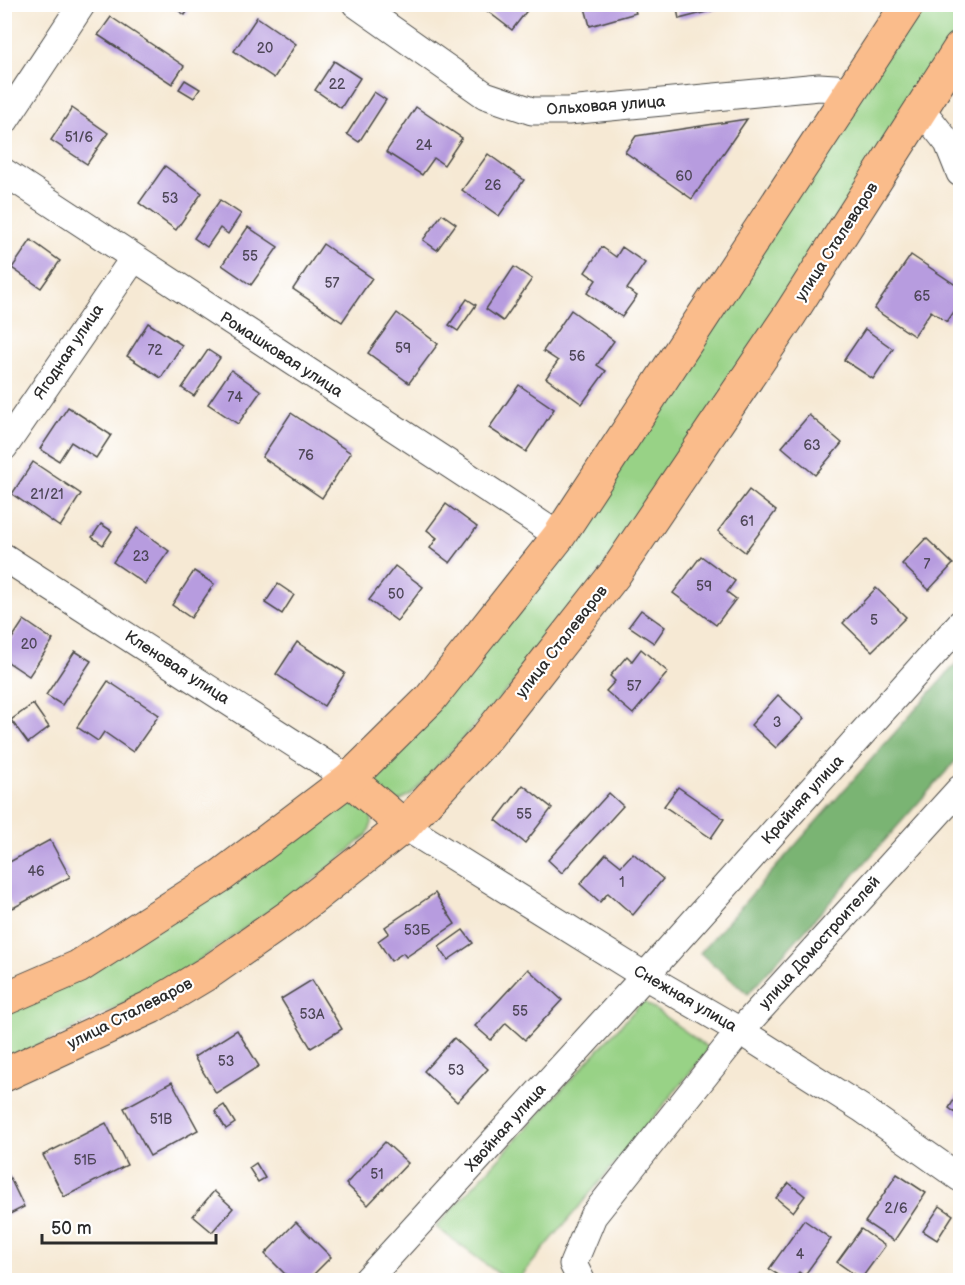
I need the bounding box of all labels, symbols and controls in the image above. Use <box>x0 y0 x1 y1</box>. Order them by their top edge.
house number: 20 <box>257 40 273 57</box>
house number: 22 <box>329 76 346 93</box>
street label: Ольховая улица <box>546 92 667 120</box>
house number: 51/6 <box>65 129 94 146</box>
house number: 24 <box>416 137 433 154</box>
house number: 60 <box>676 168 692 185</box>
house number: 26 <box>485 177 502 194</box>
street label: улица Сталеваров <box>792 179 883 305</box>
house number: 53 <box>162 190 178 207</box>
house number: 55 <box>242 248 258 265</box>
house number: 57 <box>325 275 340 292</box>
house number: 65 <box>914 288 930 305</box>
street label: Ягодная улица <box>30 300 108 403</box>
street label: Ромашковая улица <box>216 308 346 402</box>
house number: 59 <box>395 340 411 357</box>
house number: 72 <box>147 342 163 359</box>
house number: 56 <box>569 348 586 365</box>
house number: 74 <box>227 389 243 406</box>
house number: 63 <box>803 437 821 454</box>
house number: 76 <box>298 447 314 464</box>
house number: 21/21 <box>30 486 64 503</box>
house number: 61 <box>740 513 754 530</box>
house number: 23 <box>133 548 149 565</box>
house number: 7 <box>924 556 931 573</box>
house number: 59 <box>696 578 712 595</box>
street label: улица Сталеваров <box>512 581 612 702</box>
house number: 50 <box>388 586 404 603</box>
house number: 5 <box>870 612 878 629</box>
street label: Кленовая улица <box>121 627 233 709</box>
house number: 20 <box>21 636 37 653</box>
house number: 57 <box>627 678 642 695</box>
house number: 3 <box>773 714 781 731</box>
street label: Крайняя улица <box>758 751 848 848</box>
house number: 55 <box>516 806 532 823</box>
house number: 46 <box>27 863 45 880</box>
street label: улица Домостроителей <box>755 873 885 1013</box>
house number: 1 <box>619 874 625 891</box>
house number: 53Б <box>404 922 430 939</box>
street label: Снежная улица <box>630 962 740 1036</box>
street label: улица Сталеваров <box>64 974 196 1054</box>
house number: 55 <box>512 1003 528 1020</box>
house number: 53А <box>299 1006 325 1023</box>
house number: 53 <box>218 1053 234 1070</box>
house number: 53 <box>448 1062 464 1079</box>
street label: Хвойная улица <box>462 1080 551 1176</box>
house number: 51В <box>150 1111 172 1128</box>
house number: 51Б <box>73 1152 97 1169</box>
house number: 51 <box>370 1166 384 1183</box>
house number: 2/6 <box>884 1200 908 1217</box>
scale bar <box>42 1207 216 1245</box>
text: 50 m <box>51 1218 92 1239</box>
house number: 4 <box>796 1246 805 1263</box>

